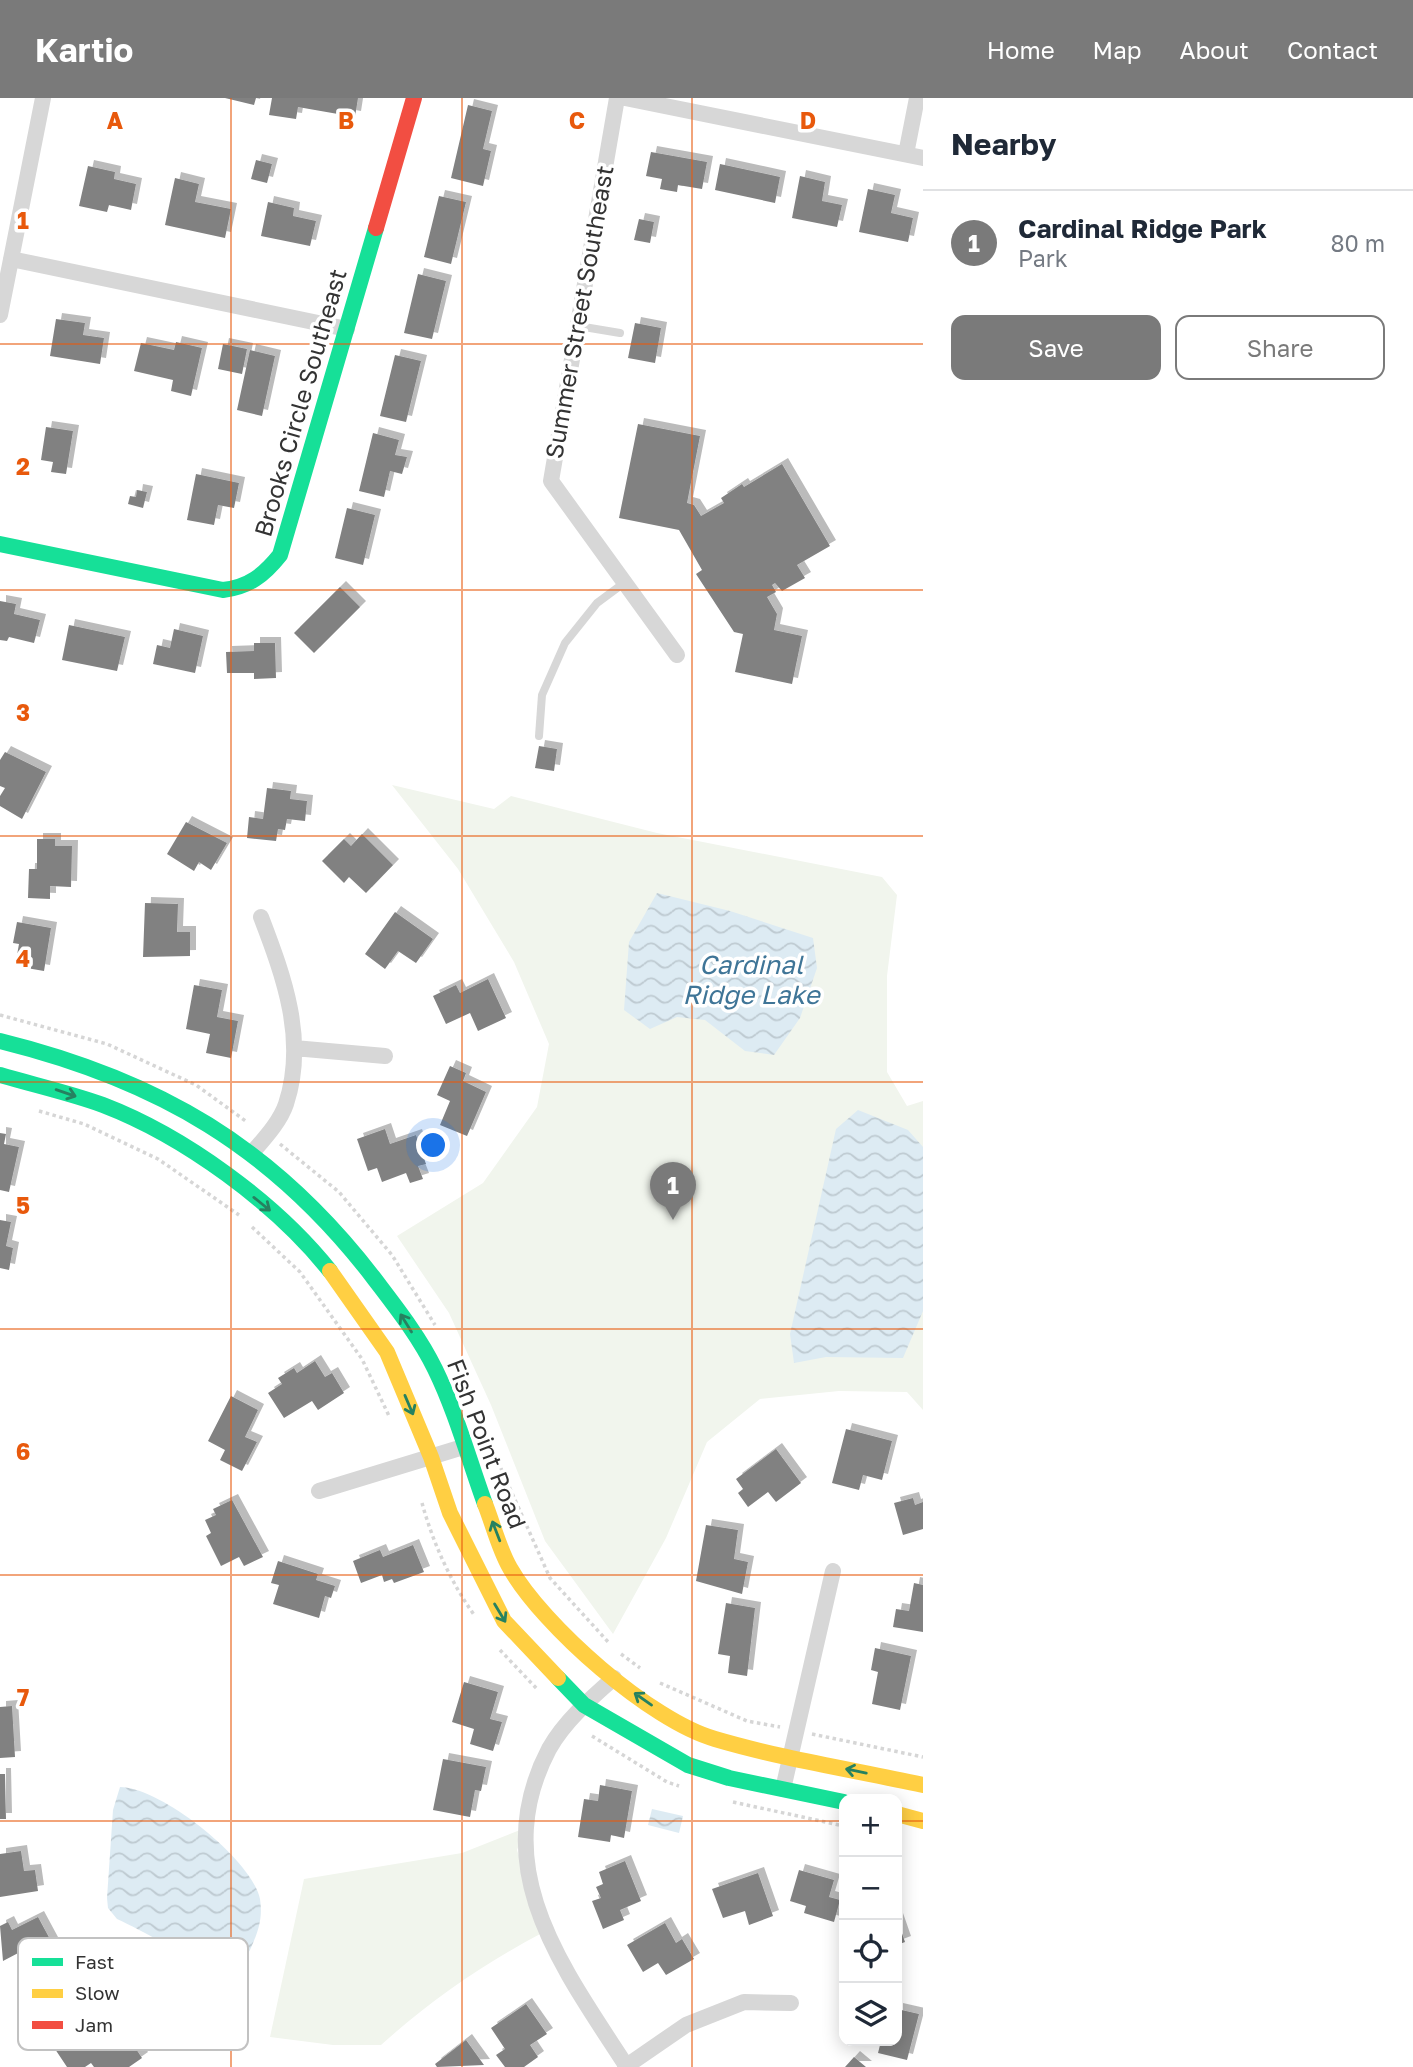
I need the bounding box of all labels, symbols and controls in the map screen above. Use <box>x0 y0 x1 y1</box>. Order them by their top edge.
text: Kartio <box>35 30 133 69</box>
text: Home <box>987 35 1055 64</box>
text: Map <box>1093 35 1142 64</box>
text: About <box>1180 35 1249 64</box>
text: Contact <box>1287 35 1378 64</box>
text: A <box>107 106 124 134</box>
text: B <box>338 106 354 134</box>
text: C <box>569 106 585 134</box>
text: D <box>800 106 816 134</box>
text: Nearby <box>951 126 1056 162</box>
street label: Summer Street Southeast <box>538 163 619 461</box>
text: 1 <box>17 206 29 234</box>
text: Cardinal Ridge Park <box>1018 213 1267 244</box>
text: 1 <box>968 229 980 257</box>
text: 80 m <box>1331 229 1385 257</box>
text: Park <box>1018 244 1068 272</box>
street label: Brooks Circle Southeast <box>247 265 352 540</box>
button: Save <box>951 315 1161 380</box>
button: Share <box>1175 315 1385 380</box>
text: 2 <box>16 452 30 480</box>
text: 3 <box>16 698 30 726</box>
text: 4 <box>16 944 30 972</box>
water label: Cardinal Ridge Lake <box>682 949 822 1010</box>
one-way arrow <box>54 1088 76 1100</box>
your location <box>416 1128 450 1162</box>
pin: 1 <box>650 1162 696 1220</box>
text: 5 <box>16 1191 30 1219</box>
one-way arrow <box>253 1196 271 1212</box>
one-way arrow <box>399 1314 413 1334</box>
street label: Fish Point Road <box>442 1355 533 1532</box>
one-way arrow <box>403 1394 416 1415</box>
text: 6 <box>16 1437 30 1465</box>
one-way arrow <box>488 1521 501 1543</box>
one-way arrow <box>493 1602 507 1622</box>
text: 7 <box>17 1683 29 1711</box>
one-way arrow <box>634 1692 653 1706</box>
one-way arrow <box>845 1764 868 1778</box>
map controls <box>839 1794 902 2046</box>
button: + <box>839 1794 902 1857</box>
button: − <box>839 1857 902 1920</box>
button: locate <box>839 1920 902 1983</box>
legend <box>18 1938 248 2050</box>
text: Fast <box>75 1950 114 1973</box>
text: Slow <box>75 1981 120 2004</box>
button: layers <box>839 1983 902 2046</box>
text: Jam <box>75 2013 113 2036</box>

